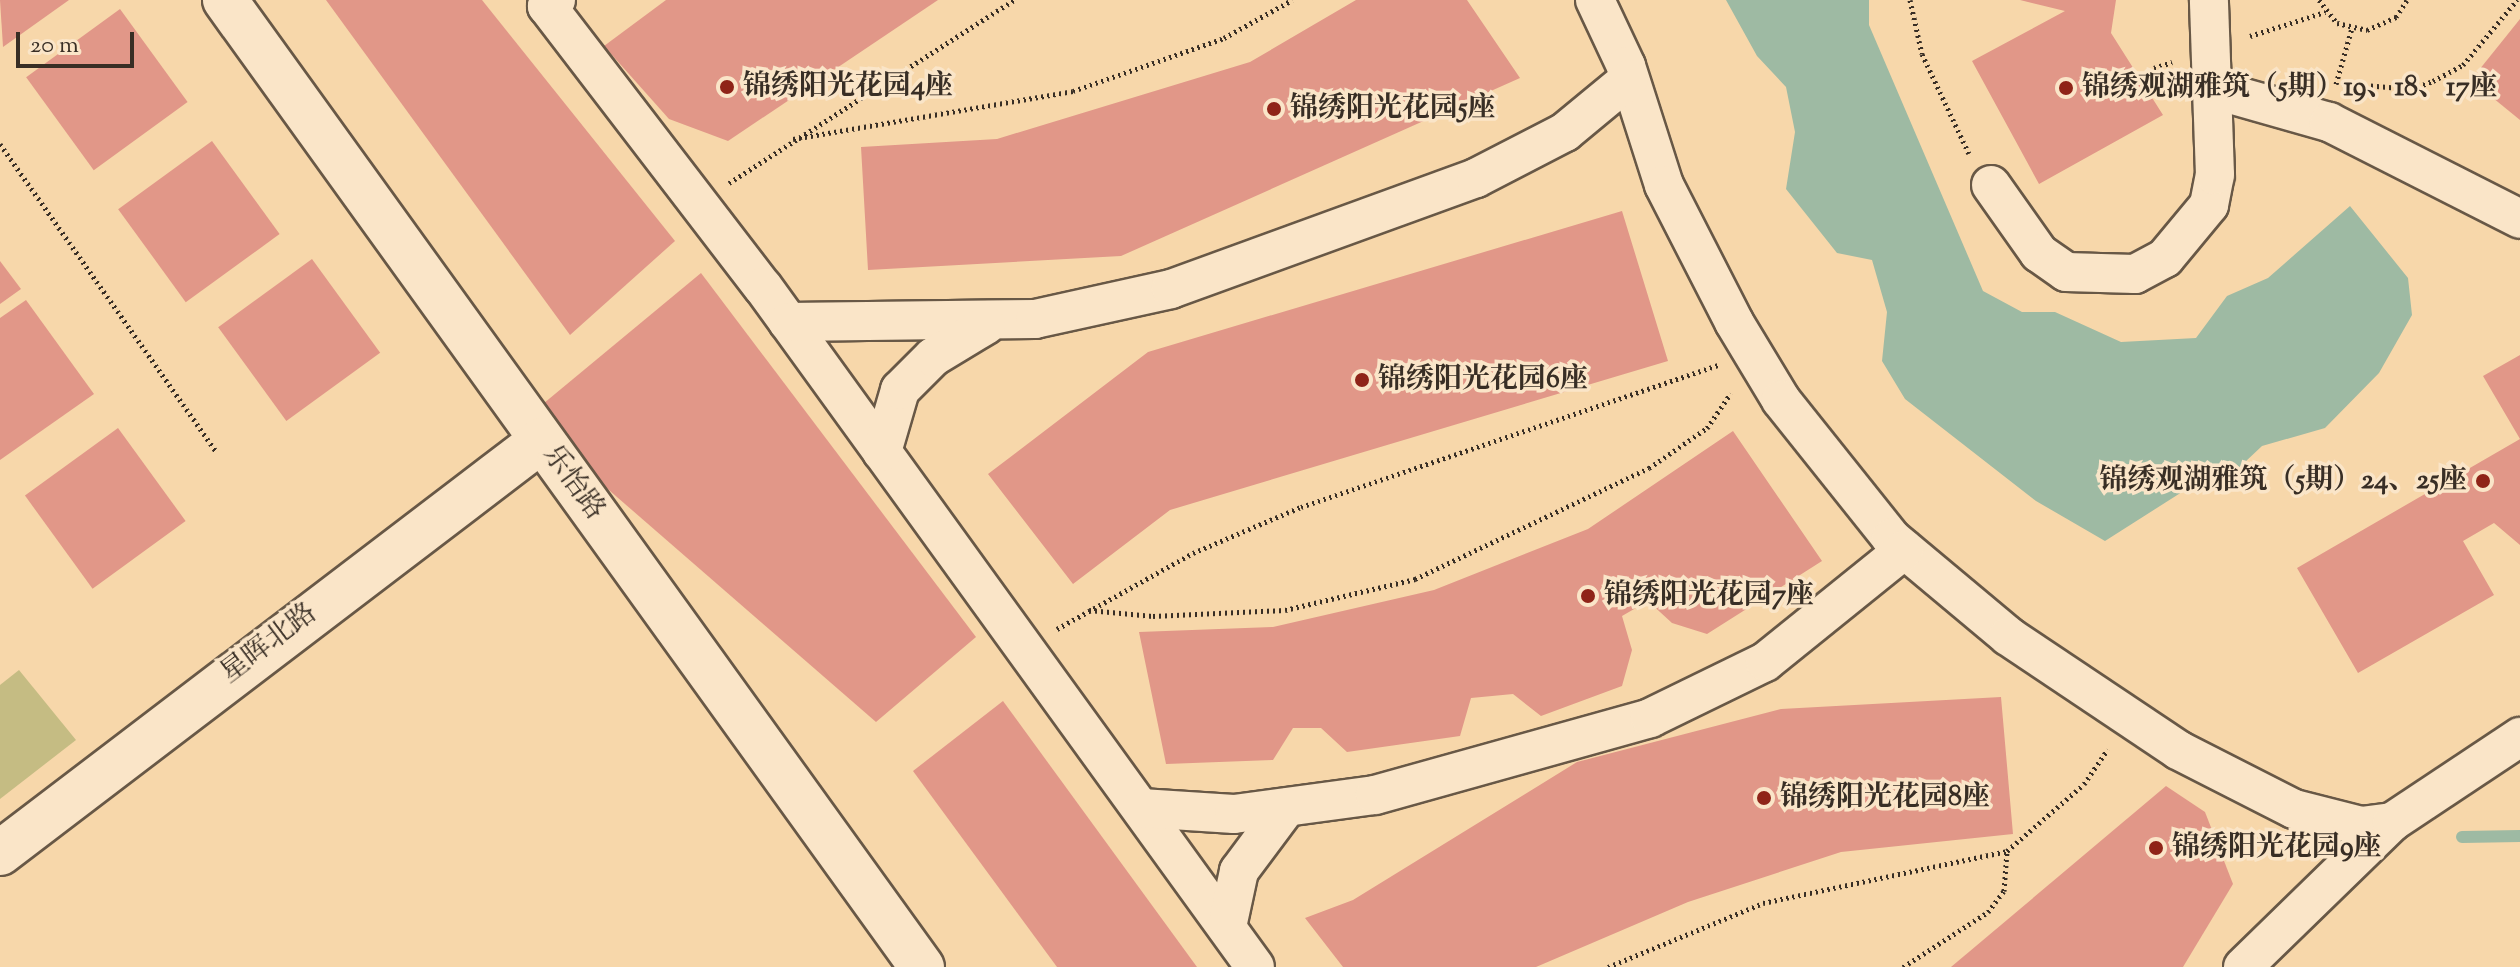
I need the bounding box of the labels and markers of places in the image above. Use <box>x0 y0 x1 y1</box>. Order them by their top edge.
place label: 锦绣阳光花园4座 <box>743 70 953 104</box>
place label: 锦绣观湖雅筑（5期）19、18、17座 <box>2082 71 2497 105</box>
marker: 锦绣阳光花园4座 <box>718 78 736 96</box>
marker: 锦绣观湖雅筑（5期）19、18、17座 <box>2057 79 2075 97</box>
place label: 锦绣阳光花园5座 <box>1290 92 1496 126</box>
marker: 锦绣阳光花园5座 <box>1265 100 1283 118</box>
place label: 锦绣阳光花园6座 <box>1378 363 1588 397</box>
marker: 锦绣阳光花园6座 <box>1353 371 1371 389</box>
place label: 锦绣观湖雅筑（5期）24、25座 <box>2100 464 2467 498</box>
marker: 锦绣观湖雅筑（5期）24、25座 <box>2474 472 2492 490</box>
place label: 锦绣阳光花园7座 <box>1604 579 1814 613</box>
marker: 锦绣阳光花园7座 <box>1579 587 1597 605</box>
place label: 锦绣阳光花园8座 <box>1780 781 1990 815</box>
marker: 锦绣阳光花园8座 <box>1755 789 1773 807</box>
place label: 锦绣阳光花园9座 <box>2172 831 2382 865</box>
marker: 锦绣阳光花园9座 <box>2147 839 2165 857</box>

